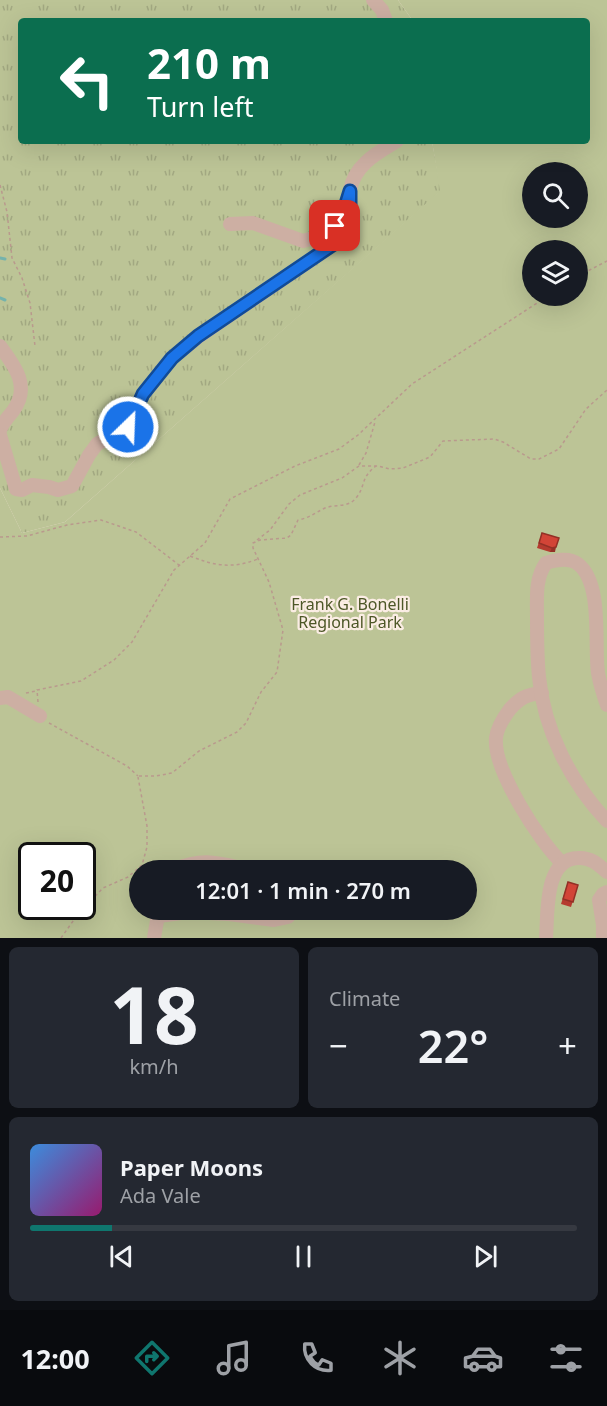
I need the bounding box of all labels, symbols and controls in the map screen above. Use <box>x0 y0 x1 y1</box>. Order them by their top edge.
text: 210 m <box>147 34 271 91</box>
icon: left <box>48 42 126 120</box>
text: Turn left <box>147 88 253 125</box>
map controls <box>522 162 588 306</box>
button: search <box>522 162 588 228</box>
pin <box>309 200 360 251</box>
icon: arrive <box>318 209 351 242</box>
button: layers <box>522 240 588 306</box>
position arrow <box>96 395 160 459</box>
park label: Frank G. Bonelli Regional Park <box>291 593 409 633</box>
speed limit sign: 20 <box>18 842 96 920</box>
text: 12:01 · 1 min · 270 m <box>195 875 411 905</box>
text: 18 <box>109 961 199 1067</box>
text: Climate <box>329 985 400 1012</box>
text: 22° <box>418 1015 488 1076</box>
text: − <box>329 1023 348 1068</box>
text: + <box>558 1023 577 1068</box>
text: km/h <box>129 1053 179 1080</box>
text: Paper Moons <box>120 1152 263 1182</box>
text: Ada Vale <box>120 1182 201 1209</box>
icon: previous <box>105 1240 138 1273</box>
icon: pause <box>287 1240 320 1273</box>
icon: next <box>469 1240 502 1273</box>
icon: directions <box>131 1337 173 1379</box>
icon: music <box>213 1337 255 1379</box>
icon: phone <box>296 1337 338 1379</box>
icon: climate <box>379 1337 421 1379</box>
icon: car <box>462 1337 504 1379</box>
icon: filters <box>545 1337 587 1379</box>
text: 12:00 <box>20 1340 90 1377</box>

